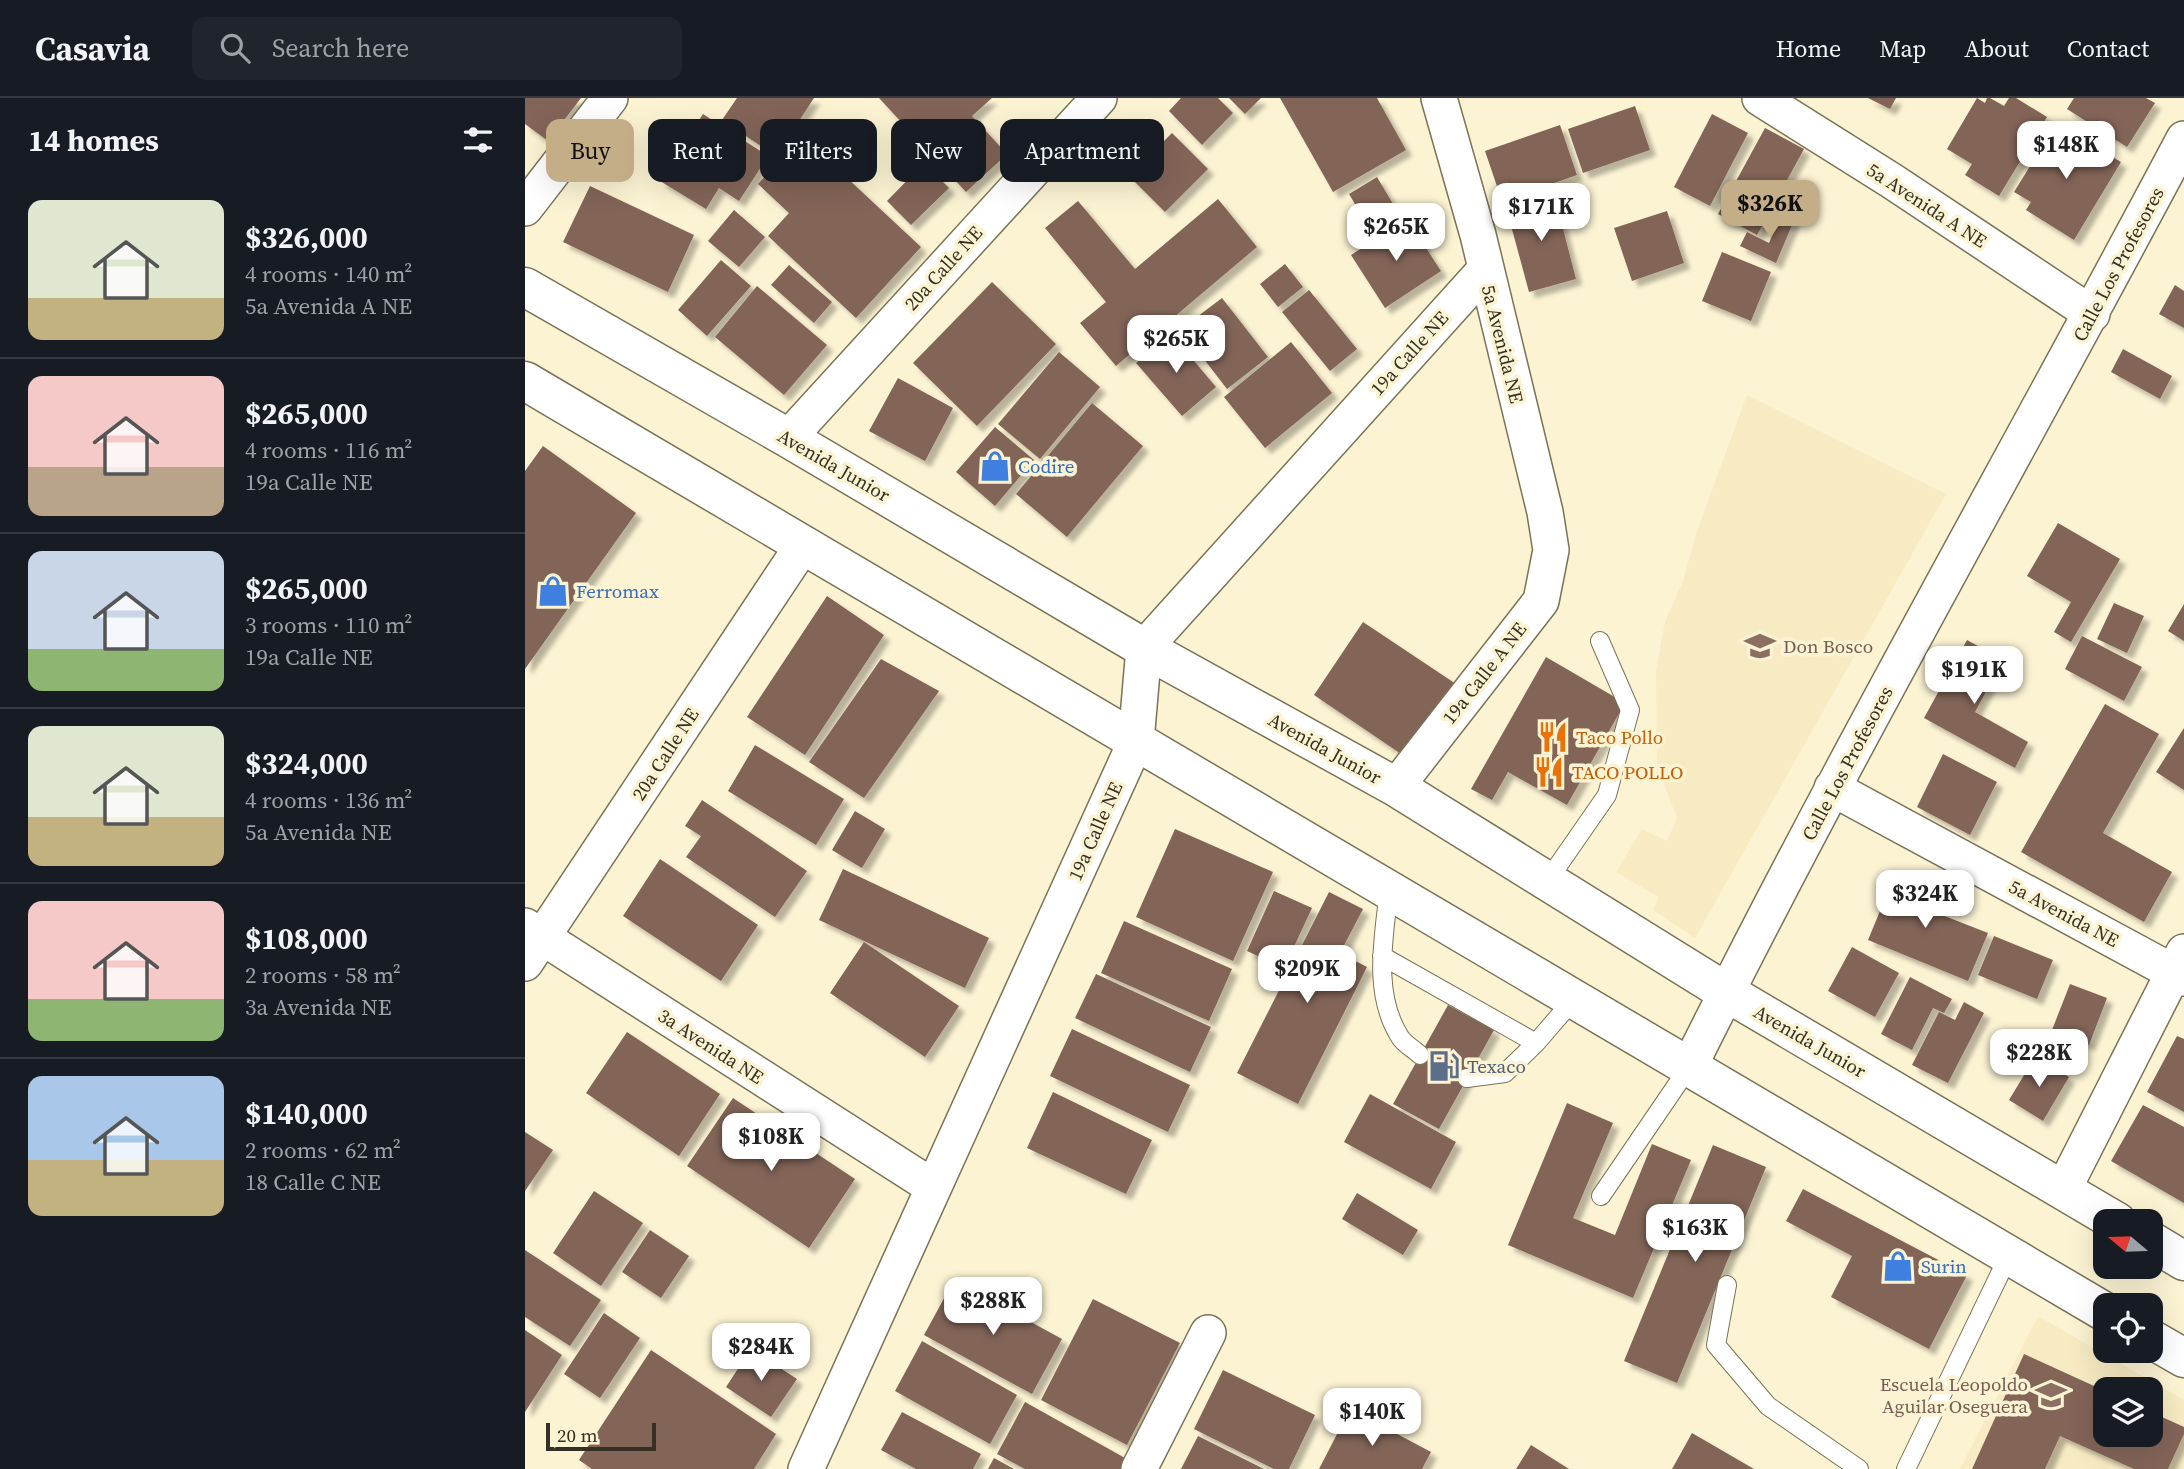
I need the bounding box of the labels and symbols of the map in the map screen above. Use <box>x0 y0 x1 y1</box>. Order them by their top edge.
pin: $148K <box>2017 122 2115 181</box>
street label: 5a Avenida A NE <box>1862 156 1992 254</box>
pin: $326K <box>1721 180 1819 240</box>
street label: Calle Los Profesores <box>2066 182 2170 346</box>
pin: $171K <box>1492 184 1590 243</box>
pin: $265K <box>1347 204 1445 263</box>
street label: 20a Calle NE <box>898 220 988 316</box>
street label: 5a Avenida NE <box>1476 282 1530 406</box>
street label: 19a Calle NE <box>1364 305 1454 401</box>
pin: $265K <box>1127 316 1225 375</box>
street label: Avenida Junior <box>773 422 895 508</box>
shop icon: Codire <box>978 449 1012 483</box>
place label: Codire <box>1018 453 1074 479</box>
shop icon: Ferromax <box>536 574 570 608</box>
place label: Ferromax <box>576 578 659 604</box>
street label: 19a Calle A NE <box>1436 617 1532 729</box>
school or university icon: Don Bosco <box>1743 629 1777 663</box>
place label: Don Bosco <box>1783 633 1873 659</box>
pin: $191K <box>1925 646 2023 706</box>
street label: Calle Los Profesores <box>1795 681 1899 845</box>
street label: 20a Calle NE <box>625 703 705 805</box>
street label: Avenida Junior <box>1264 706 1386 790</box>
restaurant icon: Taco Pollo <box>1536 720 1570 754</box>
place label: Taco Pollo <box>1576 724 1663 750</box>
restaurant icon: TACO POLLO <box>1532 755 1566 789</box>
place label: TACO POLLO <box>1572 759 1683 785</box>
street label: 19a Calle NE <box>1062 778 1128 884</box>
pin: $324K <box>1876 870 1974 930</box>
street label: 5a Avenida NE <box>2004 873 2124 953</box>
pin: $209K <box>1258 946 1356 1005</box>
street label: Avenida Junior <box>1749 998 1871 1084</box>
street label: 3a Avenida NE <box>653 1002 769 1090</box>
pin: $228K <box>1990 1030 2088 1089</box>
fuel station icon: Texaco <box>1427 1049 1461 1083</box>
place label: Texaco <box>1467 1053 1526 1079</box>
pin: $108K <box>722 1114 820 1173</box>
pin: $163K <box>1646 1204 1744 1264</box>
north arrow <box>2093 1209 2163 1279</box>
shop icon: Surin <box>1881 1249 1915 1283</box>
place label: Surin <box>1921 1253 1967 1279</box>
pin: $288K <box>944 1278 1042 1337</box>
pin: $284K <box>712 1324 810 1383</box>
place label: Escuela Leopoldo Aguilar Oseguera <box>1880 1371 2028 1419</box>
school or university icon: Escuela Leopoldo Aguilar Oseguera <box>2034 1378 2068 1412</box>
pin: $140K <box>1323 1388 1421 1448</box>
scale bar <box>546 1420 656 1452</box>

